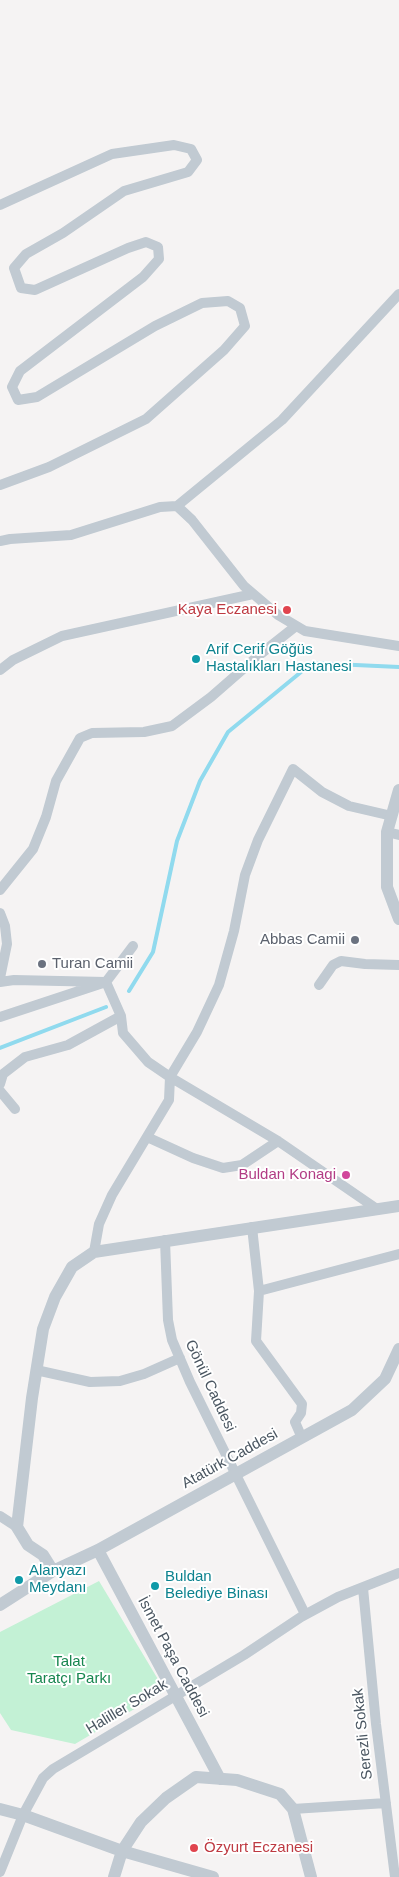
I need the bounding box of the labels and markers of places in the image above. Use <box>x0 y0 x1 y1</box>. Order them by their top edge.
place label: Kaya Eczanesi <box>178 601 277 619</box>
marker: Kaya Eczanesi <box>281 604 293 616</box>
place label: Arif Cerif Göğüs Hastalıkları Hastanesi <box>206 641 352 676</box>
marker: Arif Cerif Göğüs Hastalıkları Hastanesi <box>190 653 202 665</box>
place label: Abbas Camii <box>260 931 345 949</box>
marker: Abbas Camii <box>349 934 361 946</box>
place label: Turan Camii <box>52 955 133 973</box>
marker: Turan Camii <box>36 958 48 970</box>
place label: Buldan Konagi <box>238 1166 336 1184</box>
marker: Buldan Konagi <box>340 1169 352 1181</box>
place label: Alanyazı Meydanı <box>29 1562 87 1597</box>
place label: Buldan Belediye Binası <box>165 1568 268 1603</box>
marker: Alanyazı Meydanı <box>13 1574 25 1586</box>
marker: Buldan Belediye Binası <box>149 1580 161 1592</box>
place label: Özyurt Eczanesi <box>204 1839 313 1857</box>
marker: Özyurt Eczanesi <box>188 1842 200 1854</box>

